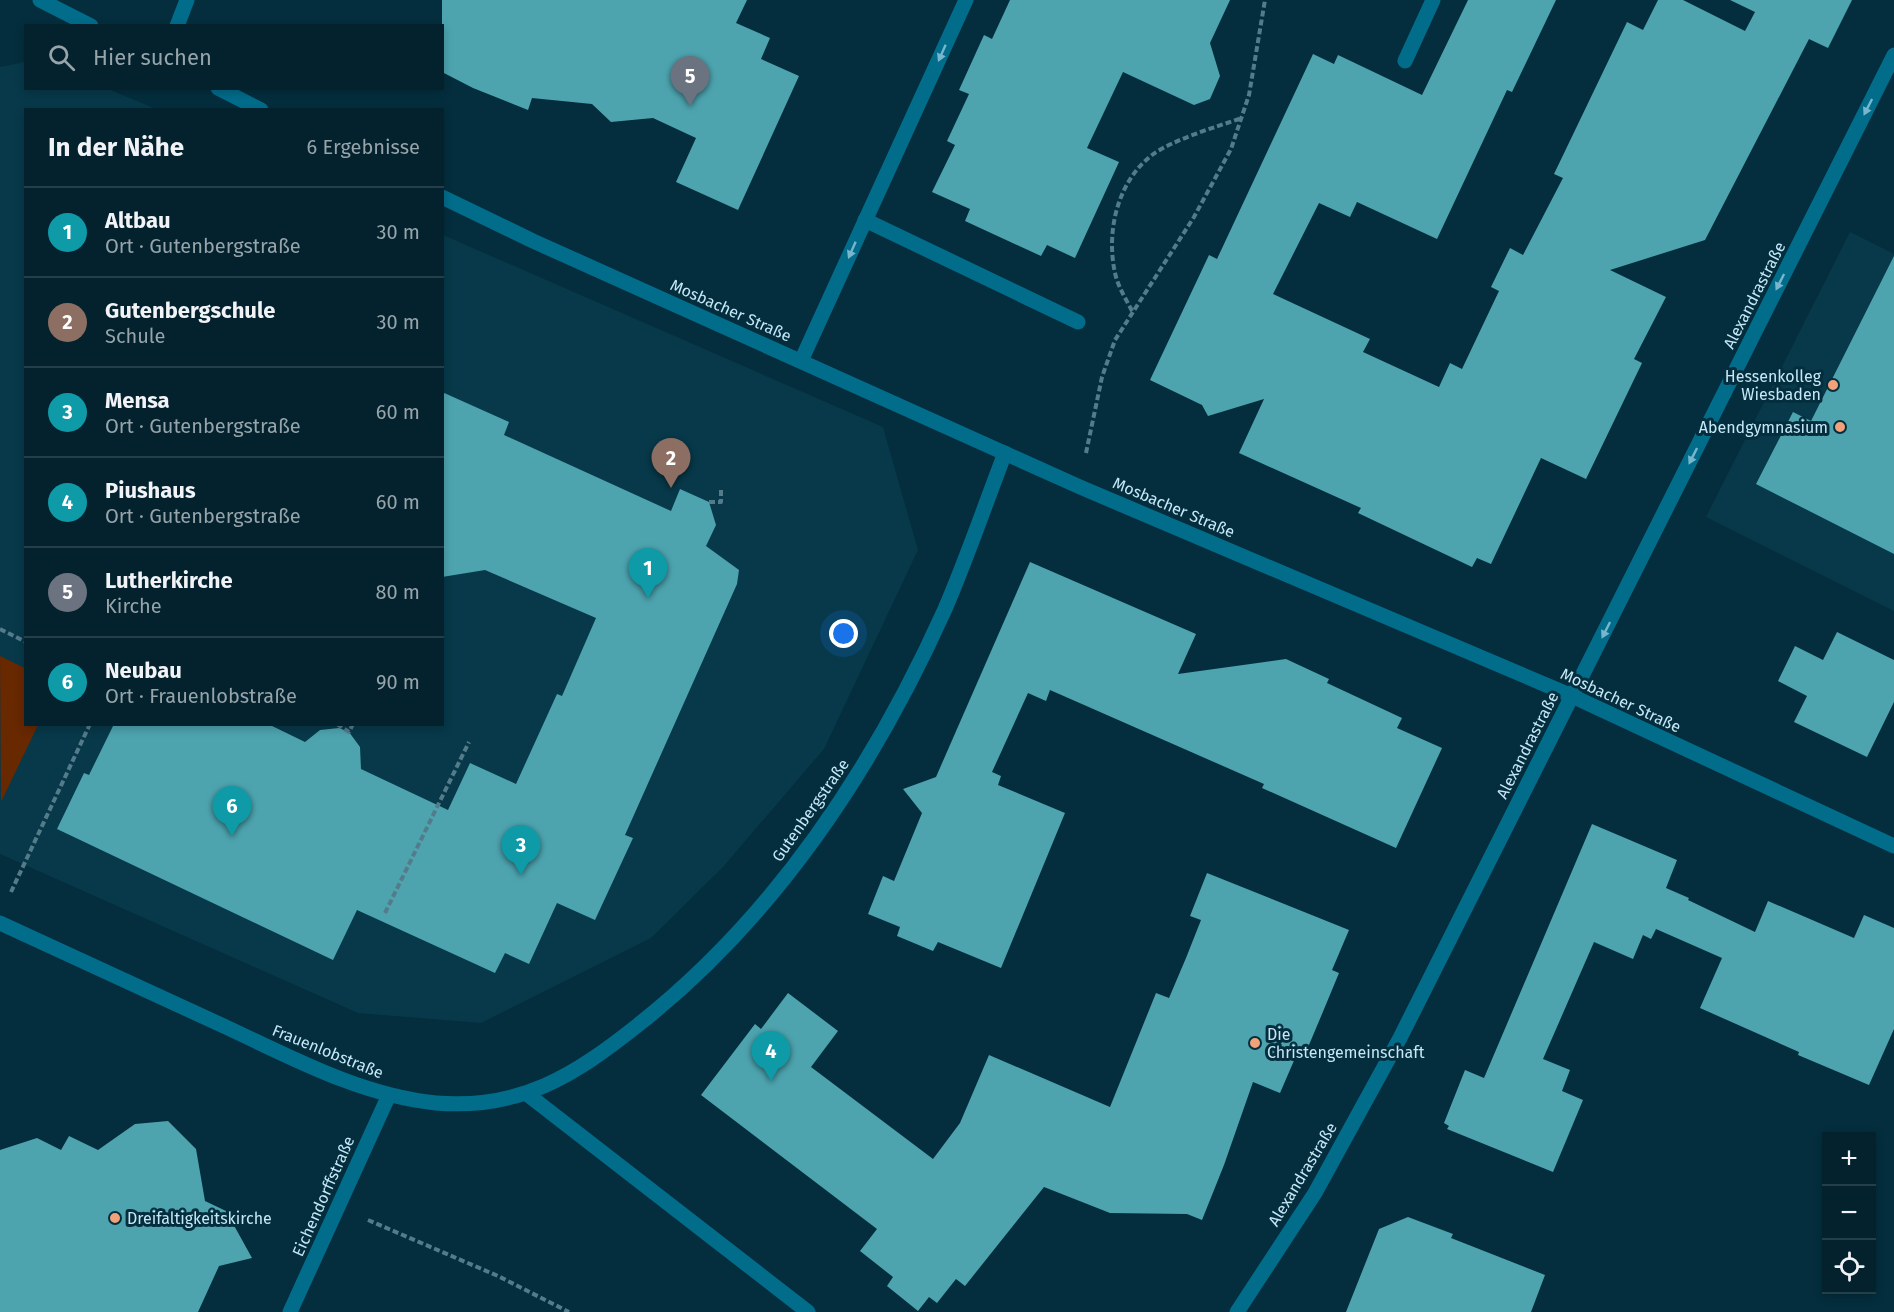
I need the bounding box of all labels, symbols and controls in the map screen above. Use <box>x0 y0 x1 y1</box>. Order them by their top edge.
search box <box>24 24 444 90</box>
icon: search <box>45 41 78 74</box>
text: Hier suchen <box>93 44 212 71</box>
one-way arrow <box>937 45 946 62</box>
pin: 5 <box>670 57 710 106</box>
one-way arrow <box>1863 99 1872 116</box>
text: In der Nähe <box>48 132 184 163</box>
text: 6 Ergebnisse <box>307 135 420 159</box>
text: Altbau <box>105 207 171 234</box>
text: 1 <box>63 220 72 244</box>
text: 30 m <box>376 220 420 244</box>
text: Ort · Gutenbergstraße <box>105 234 301 258</box>
street label: Alexandrastraße <box>1719 239 1790 352</box>
one-way arrow <box>847 241 857 259</box>
one-way arrow <box>1776 273 1785 290</box>
street label: Mosbacher Straße <box>667 275 794 346</box>
text: Gutenbergschule <box>105 297 275 324</box>
text: 2 <box>62 310 73 334</box>
text: 30 m <box>376 310 420 334</box>
text: Schule <box>105 324 165 348</box>
place label: Hessenkolleg Wiesbaden <box>1725 367 1822 404</box>
marker: Hessenkolleg Wiesbaden <box>1826 378 1840 392</box>
text: Mensa <box>105 387 170 414</box>
text: 3 <box>62 400 73 424</box>
text: 60 m <box>376 400 420 424</box>
text: Ort · Gutenbergstraße <box>105 414 301 438</box>
place label: Abendgymnasium <box>1699 418 1828 437</box>
marker: Abendgymnasium <box>1833 420 1847 434</box>
pin: 2 <box>652 438 690 488</box>
one-way arrow <box>1688 448 1698 465</box>
street label: Mosbacher Straße <box>1110 473 1238 542</box>
text: Piushaus <box>105 477 196 504</box>
text: 4 <box>62 490 73 514</box>
text: 60 m <box>376 490 420 514</box>
text: Ort · Gutenbergstraße <box>105 504 301 528</box>
pin: 1 <box>628 548 668 598</box>
text: Lutherkirche <box>105 567 233 594</box>
text: 5 <box>62 580 73 604</box>
text: 80 m <box>375 580 420 604</box>
text: Kirche <box>105 594 162 618</box>
your location <box>829 619 858 648</box>
one-way arrow <box>1601 622 1610 639</box>
text: Neubau <box>105 657 182 684</box>
street label: Mosbacher Straße <box>1558 664 1684 737</box>
text: 6 <box>62 670 73 694</box>
text: 90 m <box>376 670 420 694</box>
text: Ort · Frauenlobstraße <box>105 684 297 708</box>
street label: Alexandrastraße <box>1492 689 1563 802</box>
street label: Gutenbergstraße <box>768 755 853 865</box>
pin: 6 <box>212 786 252 836</box>
pin: 3 <box>502 826 540 875</box>
street label: Frauenlobstraße <box>269 1021 386 1082</box>
place label: Die Christengemeinschaft <box>1267 1025 1425 1062</box>
pin: 4 <box>752 1032 790 1081</box>
marker: Die Christengemeinschaft <box>1248 1036 1262 1050</box>
street label: Alexandrastraße <box>1264 1119 1341 1229</box>
map controls <box>1822 1132 1876 1294</box>
button: + <box>1822 1132 1876 1186</box>
street label: Eichendorffstraße <box>288 1133 359 1259</box>
button: − <box>1822 1186 1876 1240</box>
place label: Dreifaltigkeitskirche <box>127 1209 272 1228</box>
marker: Dreifaltigkeitskirche <box>108 1211 122 1225</box>
button: locate <box>1822 1240 1876 1294</box>

